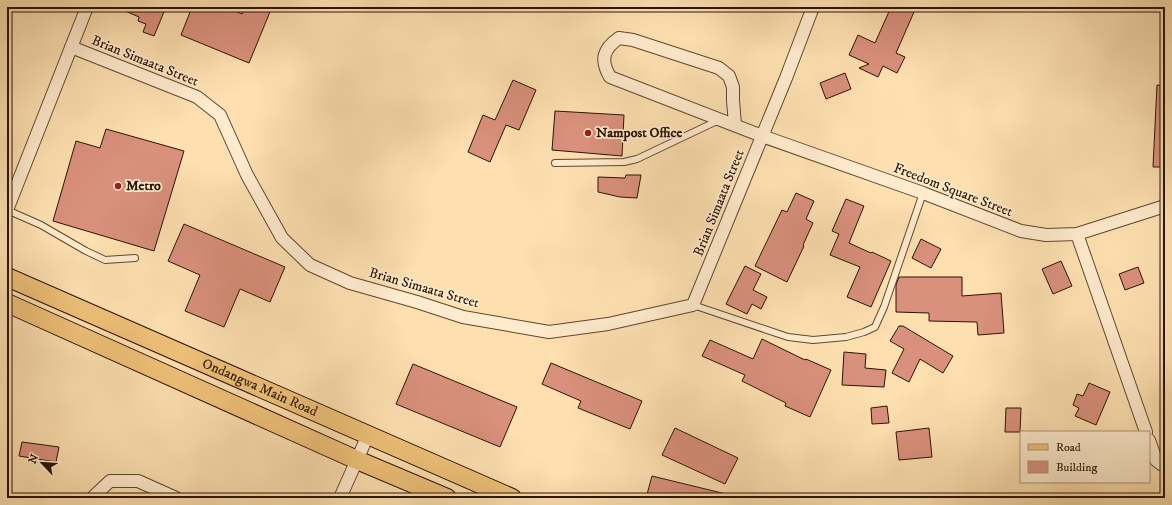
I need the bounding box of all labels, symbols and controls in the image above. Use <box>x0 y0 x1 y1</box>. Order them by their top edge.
street label: Brian Simaata Street <box>89 31 202 91</box>
place label: Nampost Office <box>596 124 682 142</box>
marker: Nampost Office <box>583 128 593 138</box>
street label: Brian Simaata Street <box>689 146 749 259</box>
street label: Freedom Square Street <box>891 159 1016 221</box>
place label: Metro <box>126 177 161 195</box>
marker: Metro <box>113 181 123 191</box>
street label: Brian Simaata Street <box>367 264 482 312</box>
street label: Ondangwa Main Road <box>199 355 320 421</box>
legend <box>1020 431 1150 483</box>
text: Road <box>1056 440 1081 455</box>
north arrow <box>22 443 62 483</box>
text: N <box>26 452 42 466</box>
text: Building <box>1056 460 1097 475</box>

